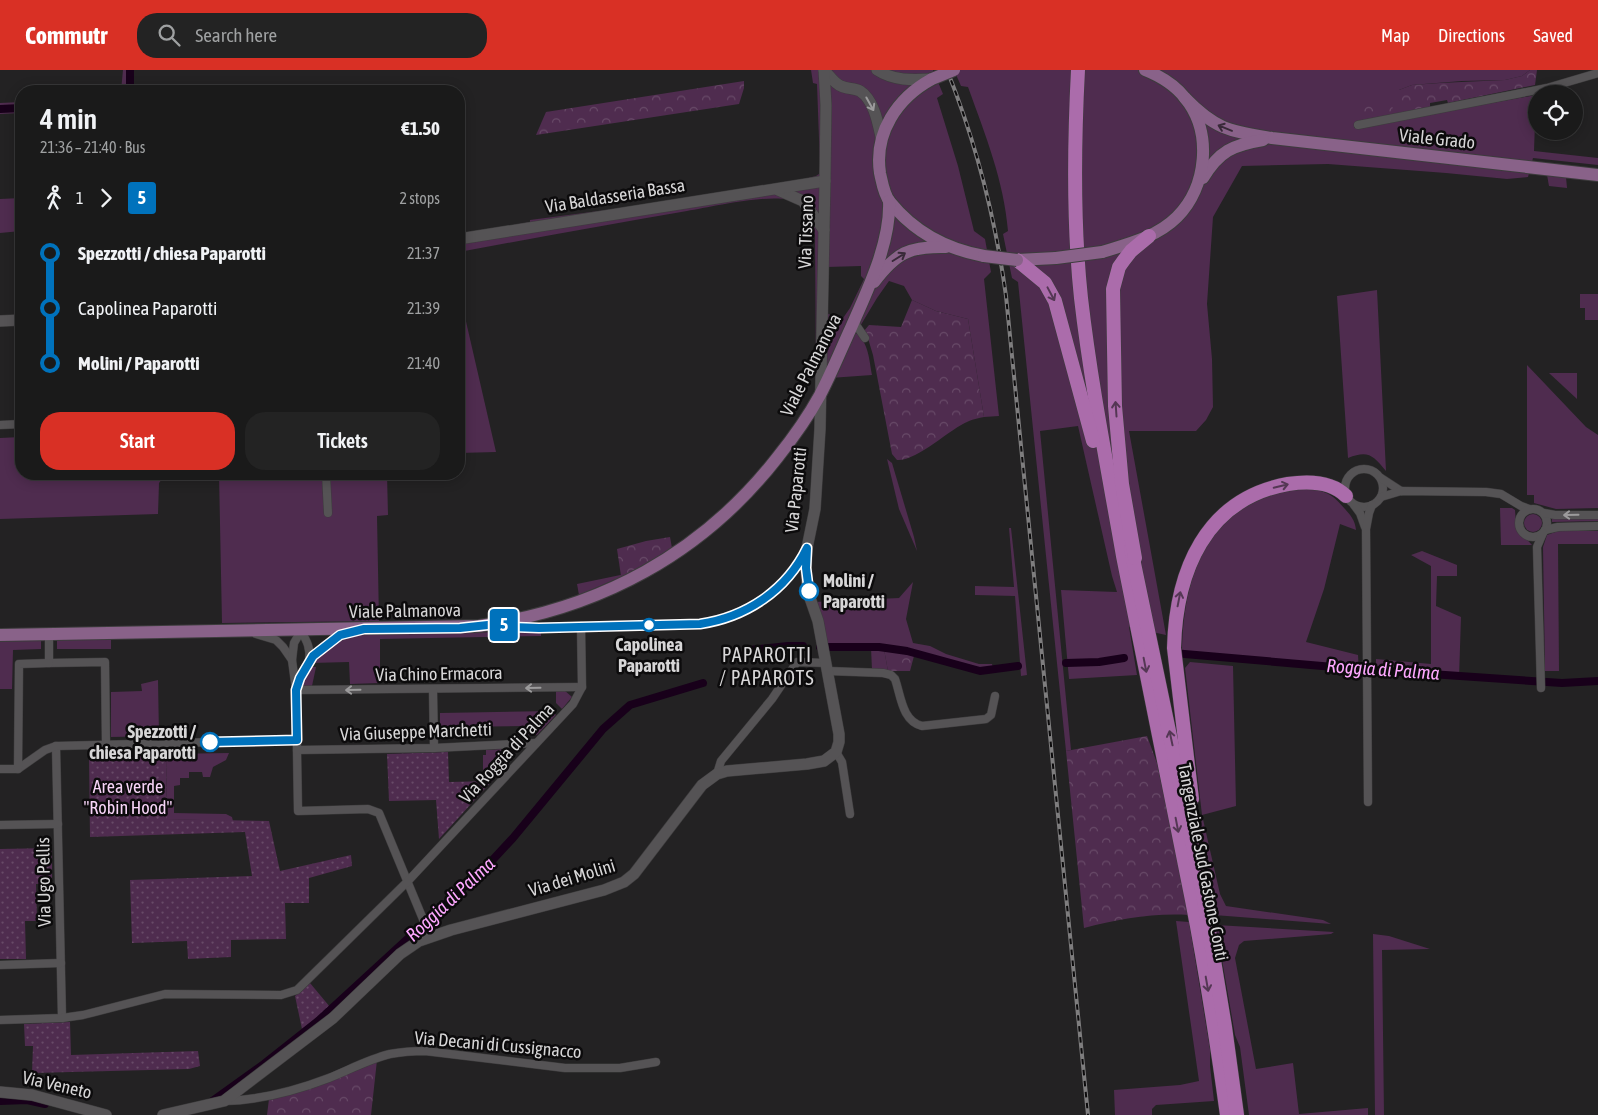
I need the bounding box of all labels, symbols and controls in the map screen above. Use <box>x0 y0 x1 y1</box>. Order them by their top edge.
search box <box>137 13 487 58</box>
icon: search <box>155 21 183 49</box>
text: Commutr <box>25 22 107 49</box>
text: Search here <box>195 24 277 46</box>
text: Map <box>1381 25 1410 46</box>
text: Directions <box>1438 25 1505 46</box>
text: Saved <box>1533 25 1573 46</box>
map controls <box>1528 85 1583 140</box>
button: locate <box>1528 85 1583 140</box>
one-way arrow <box>865 96 875 111</box>
text: 4 min <box>40 103 97 135</box>
text: €1.50 <box>401 117 440 139</box>
one-way arrow <box>1217 122 1232 131</box>
street label: Viale Grado <box>1398 124 1476 153</box>
text: 21:36 – 21:40 · Bus <box>40 138 145 156</box>
street label: Via Baldasseria Bassa <box>543 174 686 217</box>
icon: walk <box>40 184 68 212</box>
icon: forward <box>92 184 120 212</box>
text: 5 <box>138 187 146 208</box>
text: 1 <box>76 189 84 207</box>
text: 2 stops <box>399 189 440 207</box>
street label: Via Tissano <box>794 195 817 269</box>
text: Spezzotti / chiesa Paparotti <box>78 242 266 264</box>
text: 21:37 <box>407 244 440 262</box>
one-way arrow <box>892 251 906 261</box>
one-way arrow <box>1047 286 1056 301</box>
text: Capolinea Paparotti <box>78 297 217 319</box>
text: 21:39 <box>407 299 440 317</box>
street label: Viale Palmanova <box>776 310 845 419</box>
text: Molini / Paparotti <box>78 352 200 374</box>
text: 21:40 <box>407 354 440 372</box>
one-way arrow <box>1111 401 1120 417</box>
button: Start <box>40 412 235 470</box>
button: Tickets <box>245 412 440 470</box>
street label: Via Paparotti <box>781 446 810 534</box>
one-way arrow <box>1273 481 1289 490</box>
one-way arrow <box>1563 510 1580 520</box>
place label: Molini / Paparotti <box>823 570 885 612</box>
marker: Molini / Paparotti <box>799 581 819 601</box>
one-way arrow <box>1175 592 1184 608</box>
street label: Viale Palmanova <box>349 599 461 622</box>
line badge: 5 <box>488 609 520 641</box>
text: 5 <box>500 614 508 635</box>
marker: Capolinea Paparotti <box>642 618 656 632</box>
place label: Capolinea Paparotti <box>615 634 683 676</box>
district label: PAPAROTTI / PAPAROTS <box>719 643 815 689</box>
water label: Roggia di Palma <box>1326 654 1440 684</box>
one-way arrow <box>1140 657 1150 673</box>
street label: Via Chino Ermacora <box>375 662 503 685</box>
one-way arrow <box>525 683 542 693</box>
one-way arrow <box>345 685 362 695</box>
street label: Via Roggia di Palma <box>455 698 558 807</box>
street label: Via Giuseppe Marchetti <box>340 718 492 745</box>
place label: Spezzotti / chiesa Paparotti <box>89 721 197 763</box>
one-way arrow <box>1166 731 1175 747</box>
marker: Spezzotti / chiesa Paparotti <box>200 732 220 752</box>
street label: Tangenziale Sud Gastone Conti <box>1174 761 1233 963</box>
park label: Area verde "Robin Hood" <box>84 776 173 818</box>
one-way arrow <box>1173 816 1182 832</box>
street label: Via Ugo Pellis <box>32 837 55 927</box>
water label: Roggia di Palma <box>401 852 499 946</box>
street label: Via dei Molini <box>526 854 618 901</box>
one-way arrow <box>1202 976 1212 992</box>
street label: Via Decani di Cussignacco <box>414 1027 583 1062</box>
street label: Via Veneto <box>20 1066 94 1103</box>

